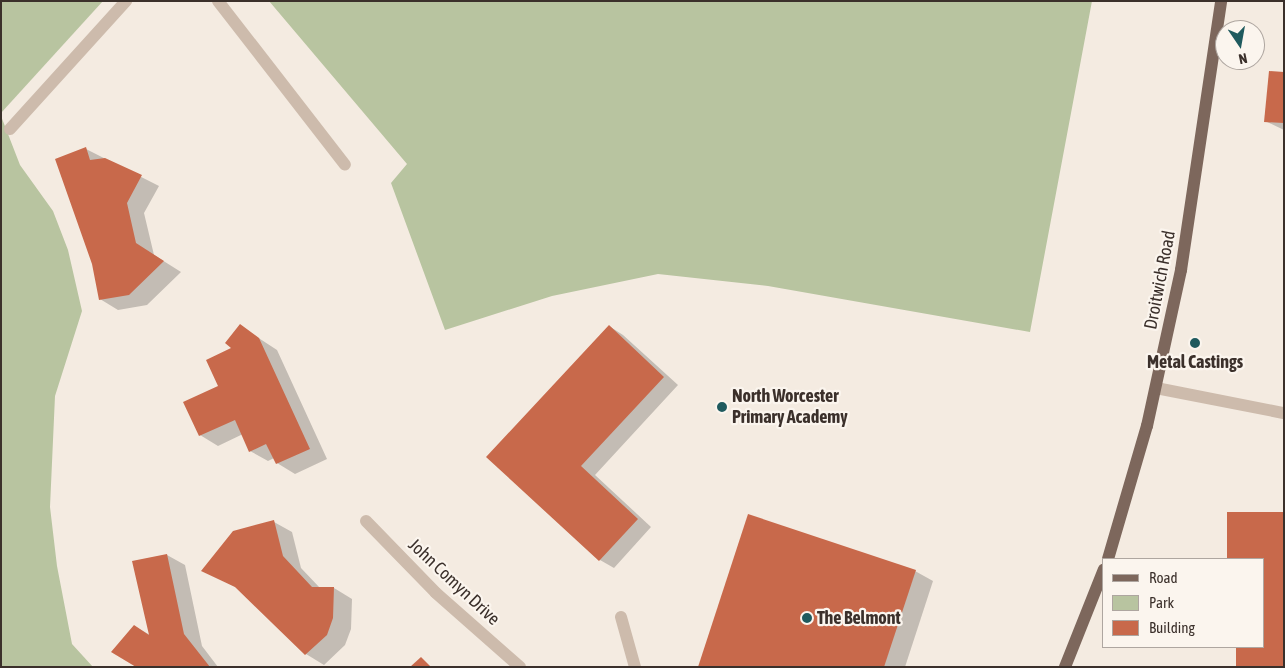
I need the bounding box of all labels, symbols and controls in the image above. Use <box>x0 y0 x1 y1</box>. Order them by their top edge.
north arrow <box>1215 20 1265 70</box>
text: N <box>1237 50 1249 67</box>
street label: Droitwich Road <box>1140 229 1180 331</box>
marker: Metal Castings <box>1189 337 1201 349</box>
place label: Metal Castings <box>1147 351 1243 373</box>
place label: North Worcester Primary Academy <box>732 386 848 428</box>
marker: North Worcester Primary Academy <box>716 401 728 413</box>
street label: John Comyn Drive <box>404 534 504 630</box>
legend <box>1102 558 1265 648</box>
text: Road <box>1149 569 1178 586</box>
text: Park <box>1149 594 1174 611</box>
place label: The Belmont <box>817 607 901 629</box>
marker: The Belmont <box>801 612 813 624</box>
text: Building <box>1149 619 1195 636</box>

